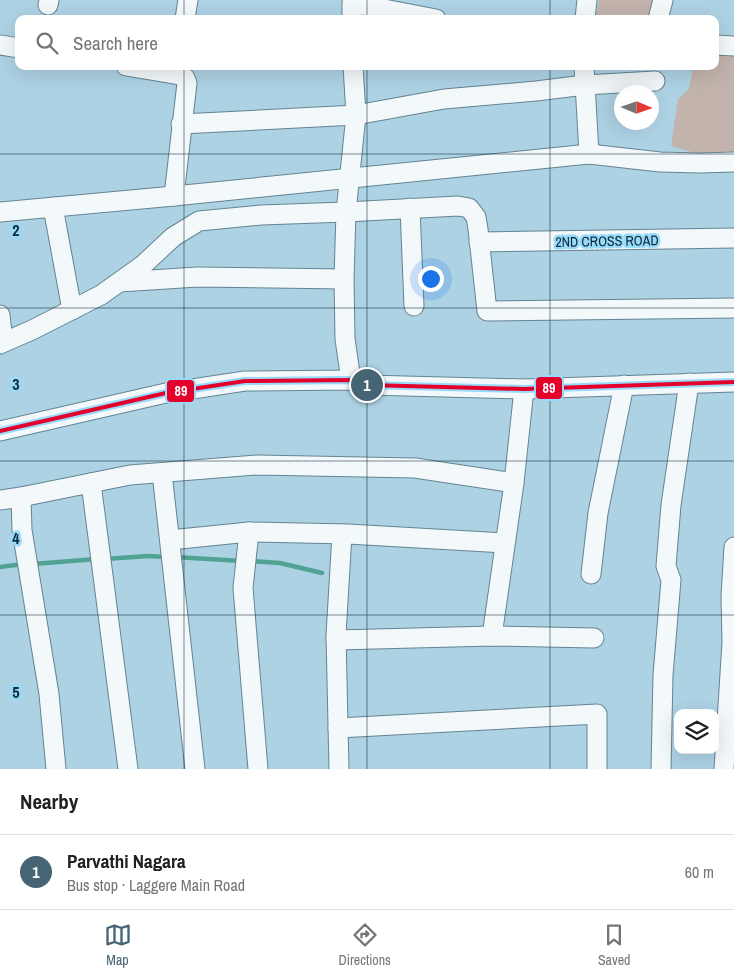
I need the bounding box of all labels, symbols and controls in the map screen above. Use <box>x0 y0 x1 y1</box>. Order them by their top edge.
search box <box>15 15 719 70</box>
icon: search <box>33 29 61 57</box>
text: Search here <box>73 30 158 56</box>
north arrow <box>614 85 659 130</box>
text: 2 <box>12 219 20 241</box>
street label: 2ND CROSS ROAD <box>555 231 659 251</box>
your location <box>418 266 444 292</box>
pin: 1 <box>351 366 383 404</box>
text: 3 <box>12 373 20 395</box>
line badge: 89 <box>535 376 563 400</box>
line badge: 89 <box>166 379 195 403</box>
text: 89 <box>543 379 555 397</box>
text: 89 <box>175 382 187 400</box>
text: 4 <box>12 527 20 549</box>
text: 5 <box>12 681 20 703</box>
map controls <box>674 709 719 754</box>
button: layers <box>674 709 719 754</box>
text: Nearby <box>20 787 78 816</box>
text: Parvathi Nagara <box>67 848 186 874</box>
text: 1 <box>32 861 40 883</box>
text: 60 m <box>685 861 714 883</box>
text: Bus stop · Laggere Main Road <box>67 874 245 896</box>
tab: Map <box>104 921 132 969</box>
tab: Directions <box>339 921 391 969</box>
tab: Saved <box>598 921 630 969</box>

